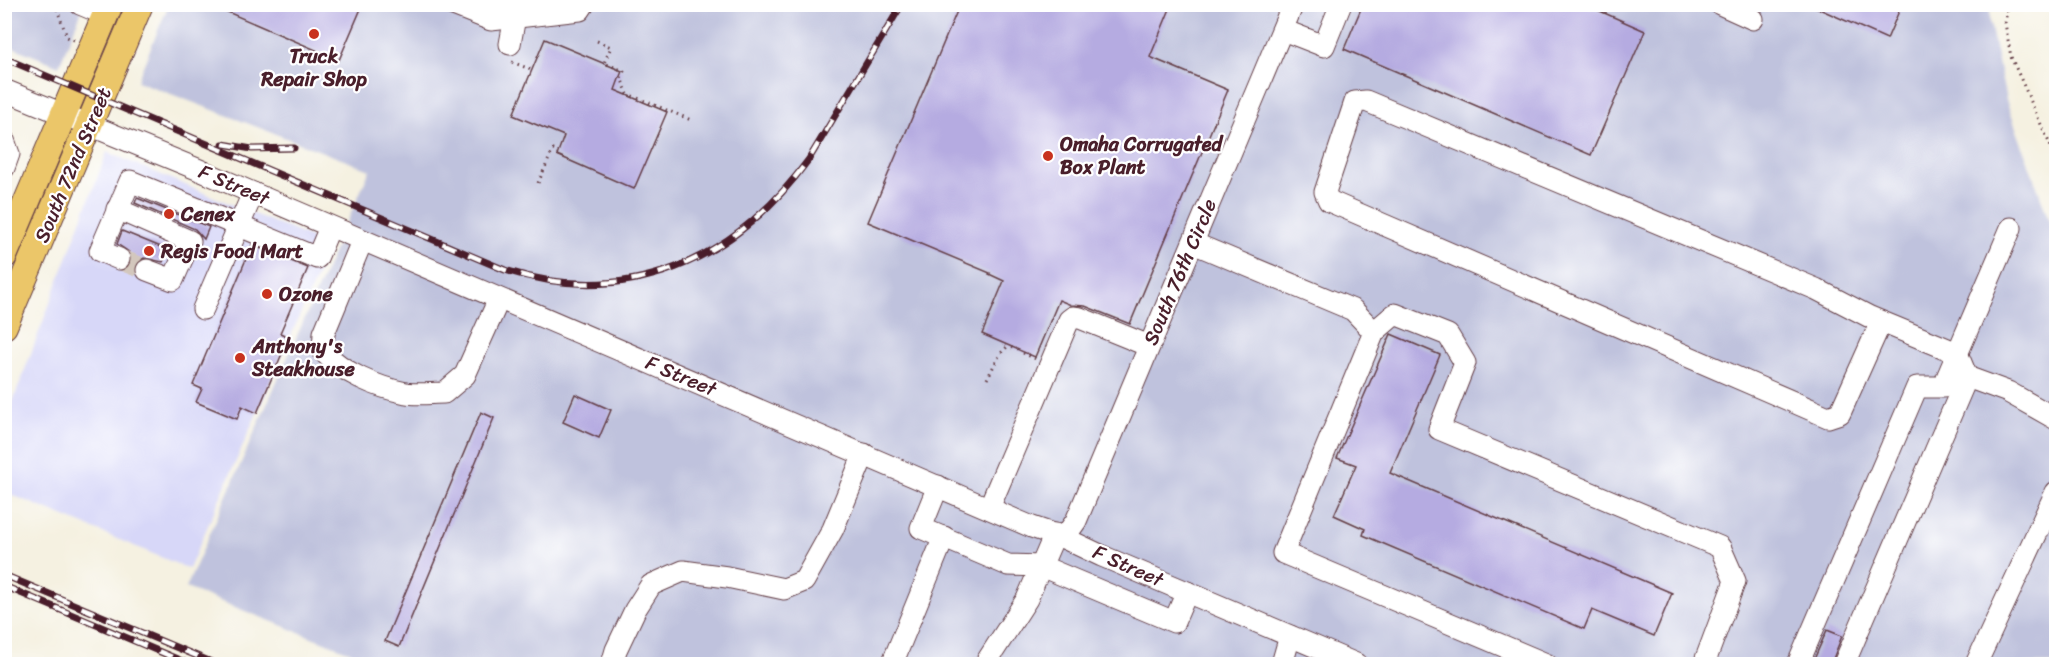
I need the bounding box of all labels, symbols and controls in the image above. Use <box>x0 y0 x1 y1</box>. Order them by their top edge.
marker: Truck Repair Shop <box>307 27 321 41</box>
place label: Truck Repair Shop <box>260 39 367 97</box>
street label: South 72nd Street <box>24 81 122 248</box>
place label: Omaha Corrugated Box Plant <box>1060 127 1224 185</box>
marker: Omaha Corrugated Box Plant <box>1041 149 1055 163</box>
street label: F Street <box>193 154 276 216</box>
street label: South 76th Circle <box>1133 193 1227 351</box>
place label: Cenex <box>180 197 236 232</box>
marker: Cenex <box>162 207 176 221</box>
place label: Regis Food Mart <box>160 234 304 269</box>
marker: Regis Food Mart <box>142 244 156 258</box>
place label: Ozone <box>279 277 333 312</box>
marker: Ozone <box>260 287 274 301</box>
place label: Anthony's Steakhouse <box>251 329 356 387</box>
street label: F Street <box>640 345 723 407</box>
marker: Anthony's Steakhouse <box>233 351 247 365</box>
street label: F Street <box>1087 535 1170 597</box>

